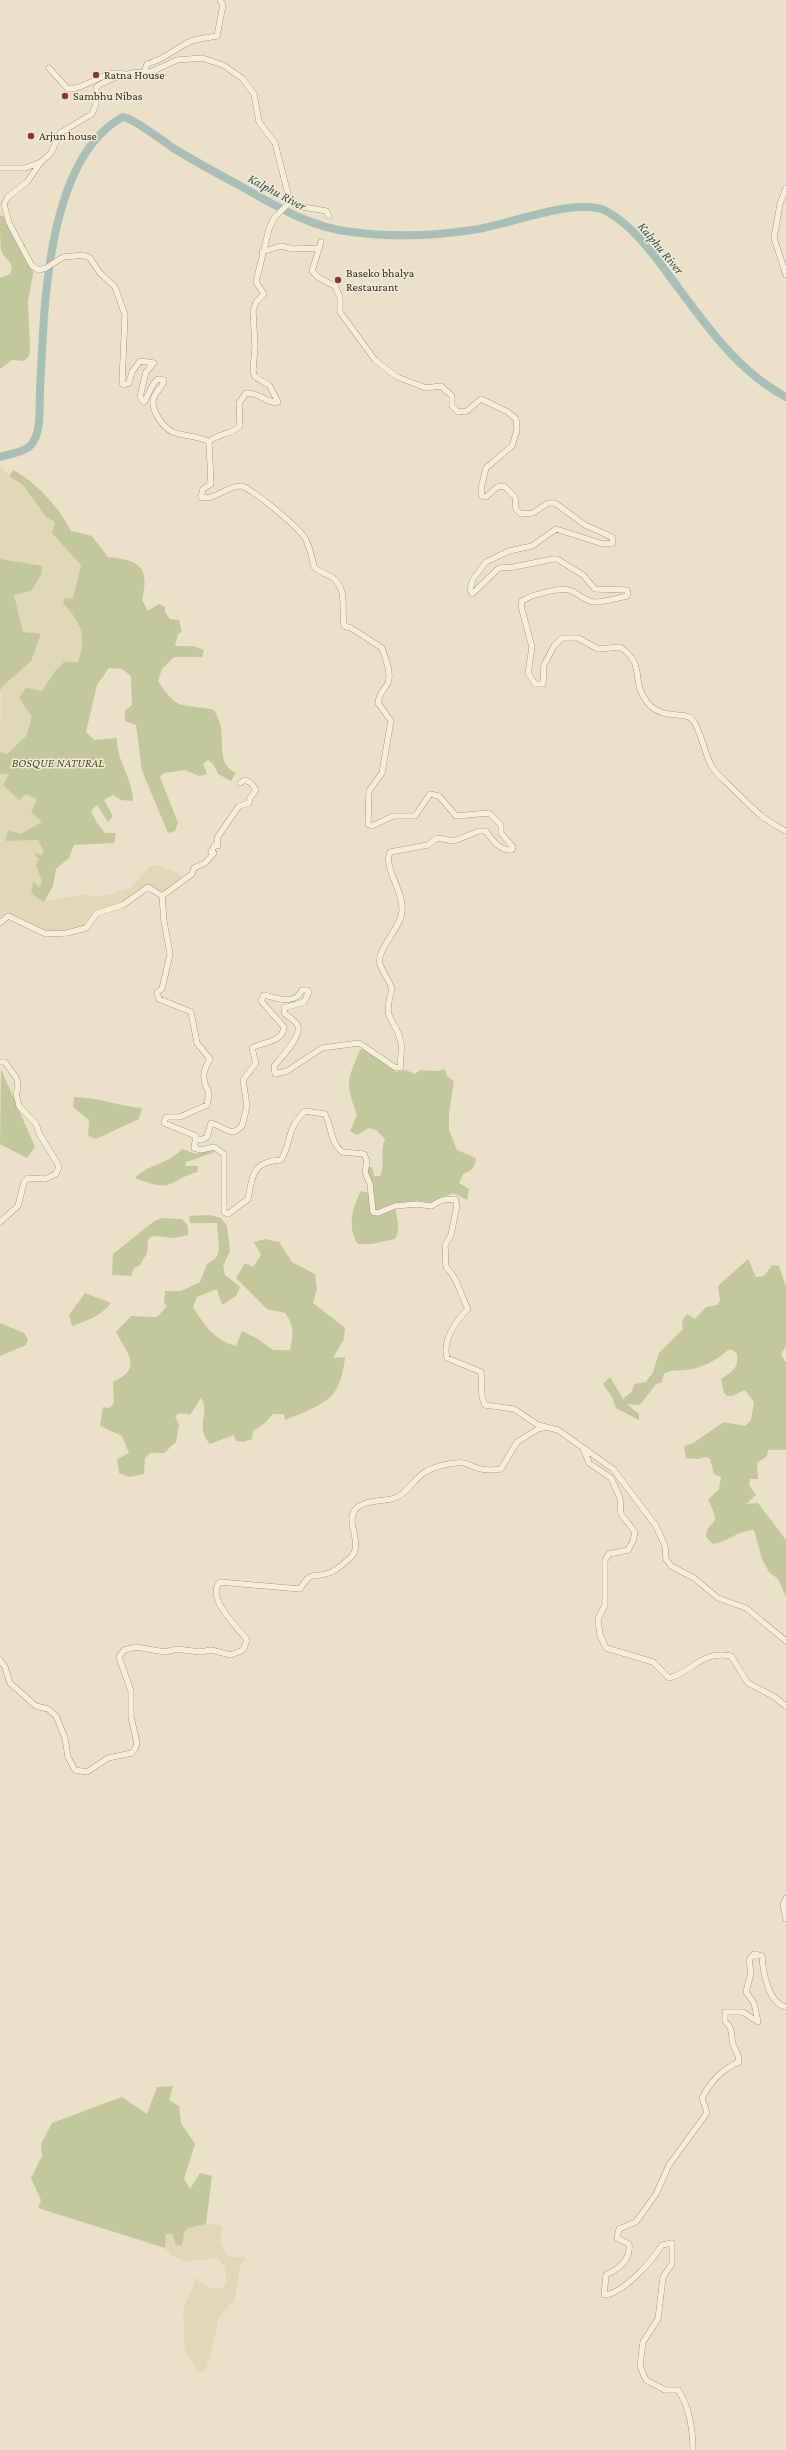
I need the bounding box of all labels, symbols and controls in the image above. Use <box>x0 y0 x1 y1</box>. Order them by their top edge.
place label: Ratna House <box>104 68 165 82</box>
marker: Ratna House <box>91 70 101 80</box>
place label: Sambhu Nibas <box>73 89 143 103</box>
marker: Sambhu Nibas <box>60 91 70 101</box>
place label: Arjun house <box>39 129 97 143</box>
marker: Arjun house <box>26 131 36 141</box>
water label: Kalphu River <box>245 170 309 214</box>
water label: Kalphu River <box>635 219 687 277</box>
place label: Baseko bhalya Restaurant <box>346 266 415 294</box>
marker: Baseko bhalya Restaurant <box>333 275 343 285</box>
park label: BOSQUE NATURAL <box>12 756 104 770</box>

